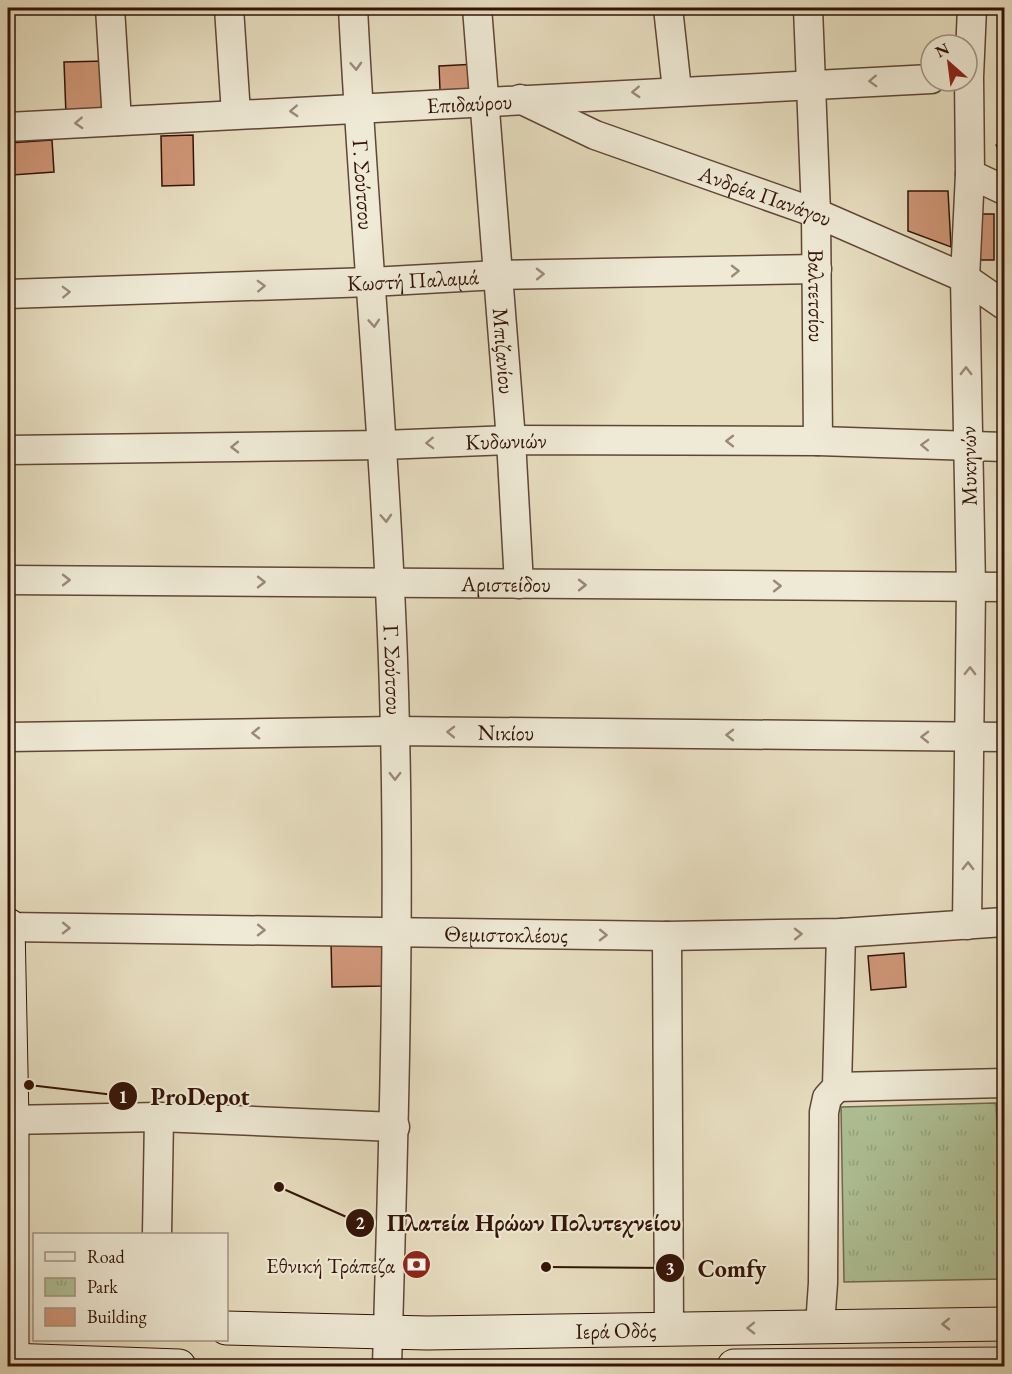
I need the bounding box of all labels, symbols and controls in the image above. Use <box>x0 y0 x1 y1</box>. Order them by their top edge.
north arrow <box>919 33 979 93</box>
text: N <box>932 38 953 63</box>
one-way arrow <box>349 61 362 70</box>
one-way arrow <box>868 74 877 87</box>
one-way arrow <box>631 86 640 99</box>
street label: Επιδαύρου <box>426 87 513 120</box>
one-way arrow <box>290 105 299 118</box>
one-way arrow <box>74 116 83 129</box>
street label: Γ. Σούτσου <box>346 139 381 231</box>
street label: Ανδρέα Πανάγου <box>694 158 836 233</box>
street label: Βαλτετσίου <box>801 249 831 342</box>
street label: Κωστή Παλαμά <box>347 262 480 298</box>
one-way arrow <box>730 264 739 277</box>
one-way arrow <box>535 268 544 280</box>
one-way arrow <box>256 280 265 292</box>
one-way arrow <box>61 286 70 299</box>
street label: Μπιζανίου <box>486 307 521 395</box>
one-way arrow <box>367 319 380 328</box>
one-way arrow <box>960 367 972 376</box>
street label: Κυδωνιών <box>465 426 547 457</box>
street label: Μυκηνών <box>953 426 984 506</box>
one-way arrow <box>726 435 735 447</box>
one-way arrow <box>426 437 435 450</box>
one-way arrow <box>921 439 930 452</box>
one-way arrow <box>231 441 240 453</box>
one-way arrow <box>380 513 393 522</box>
street label: Αριστείδου <box>460 569 551 599</box>
one-way arrow <box>61 574 70 586</box>
one-way arrow <box>256 575 265 588</box>
one-way arrow <box>577 579 586 591</box>
one-way arrow <box>772 580 781 592</box>
street label: Γ. Σούτσου <box>377 624 409 715</box>
one-way arrow <box>964 667 976 676</box>
street label: Νικίου <box>477 718 534 747</box>
one-way arrow <box>447 726 456 738</box>
one-way arrow <box>252 727 261 739</box>
one-way arrow <box>726 729 735 741</box>
one-way arrow <box>921 730 930 743</box>
one-way arrow <box>389 771 401 780</box>
one-way arrow <box>962 862 974 871</box>
street label: Θεμιστοκλέους <box>444 919 568 950</box>
one-way arrow <box>61 922 70 934</box>
one-way arrow <box>256 924 265 936</box>
one-way arrow <box>793 928 802 940</box>
one-way arrow <box>598 929 607 941</box>
callout: ProDepot <box>108 1075 261 1117</box>
text: ProDepot <box>151 1081 249 1112</box>
text: 1 <box>118 1085 128 1108</box>
callout: Πλατεία Ηρώων Πολυτεχνείου <box>345 1202 693 1244</box>
text: Πλατεία Ηρώων Πολυτεχνείου <box>387 1207 681 1238</box>
text: 2 <box>355 1211 365 1234</box>
legend <box>33 1233 228 1341</box>
text: Road <box>87 1245 126 1268</box>
callout: Comfy <box>655 1247 778 1289</box>
bank icon: Εθνική Τράπεζα <box>400 1249 432 1281</box>
place label: Εθνική Τράπεζα <box>266 1251 396 1280</box>
text: Comfy <box>698 1253 767 1285</box>
text: 3 <box>665 1257 675 1280</box>
text: Park <box>87 1275 118 1298</box>
text: Building <box>87 1305 147 1328</box>
street label: Ιερά Οδός <box>575 1315 657 1346</box>
one-way arrow <box>942 1318 951 1331</box>
one-way arrow <box>747 1322 756 1334</box>

